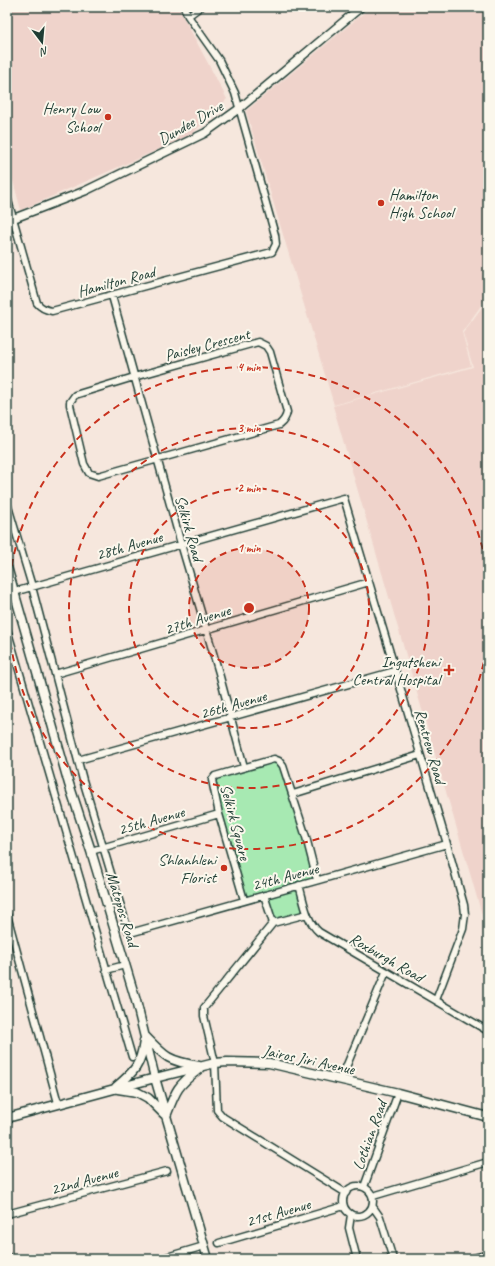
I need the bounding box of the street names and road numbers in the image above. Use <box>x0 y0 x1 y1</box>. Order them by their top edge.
street label: Dundee Drive <box>154 95 228 149</box>
street label: Hamilton Road <box>75 261 160 302</box>
street label: Paisley Crescent <box>163 324 254 366</box>
street label: Selkirk Road <box>170 493 209 566</box>
street label: 28th Avenue <box>94 527 166 565</box>
street label: 27th Avenue <box>162 600 234 639</box>
street label: 26th Avenue <box>198 686 270 724</box>
street label: Rentrew Road <box>410 707 451 788</box>
street label: Selkirk Square <box>215 782 255 864</box>
street label: 25th Avenue <box>116 802 188 840</box>
street label: 24th Avenue <box>250 858 322 895</box>
street label: Matopos Road <box>101 869 144 952</box>
street label: Roxburgh Road <box>346 929 430 988</box>
street label: Jairos Jiri Avenue <box>260 1040 358 1080</box>
street label: Lothian Road <box>348 1095 393 1173</box>
street label: 22nd Avenue <box>49 1162 122 1200</box>
street label: 21st Avenue <box>244 1194 314 1232</box>

